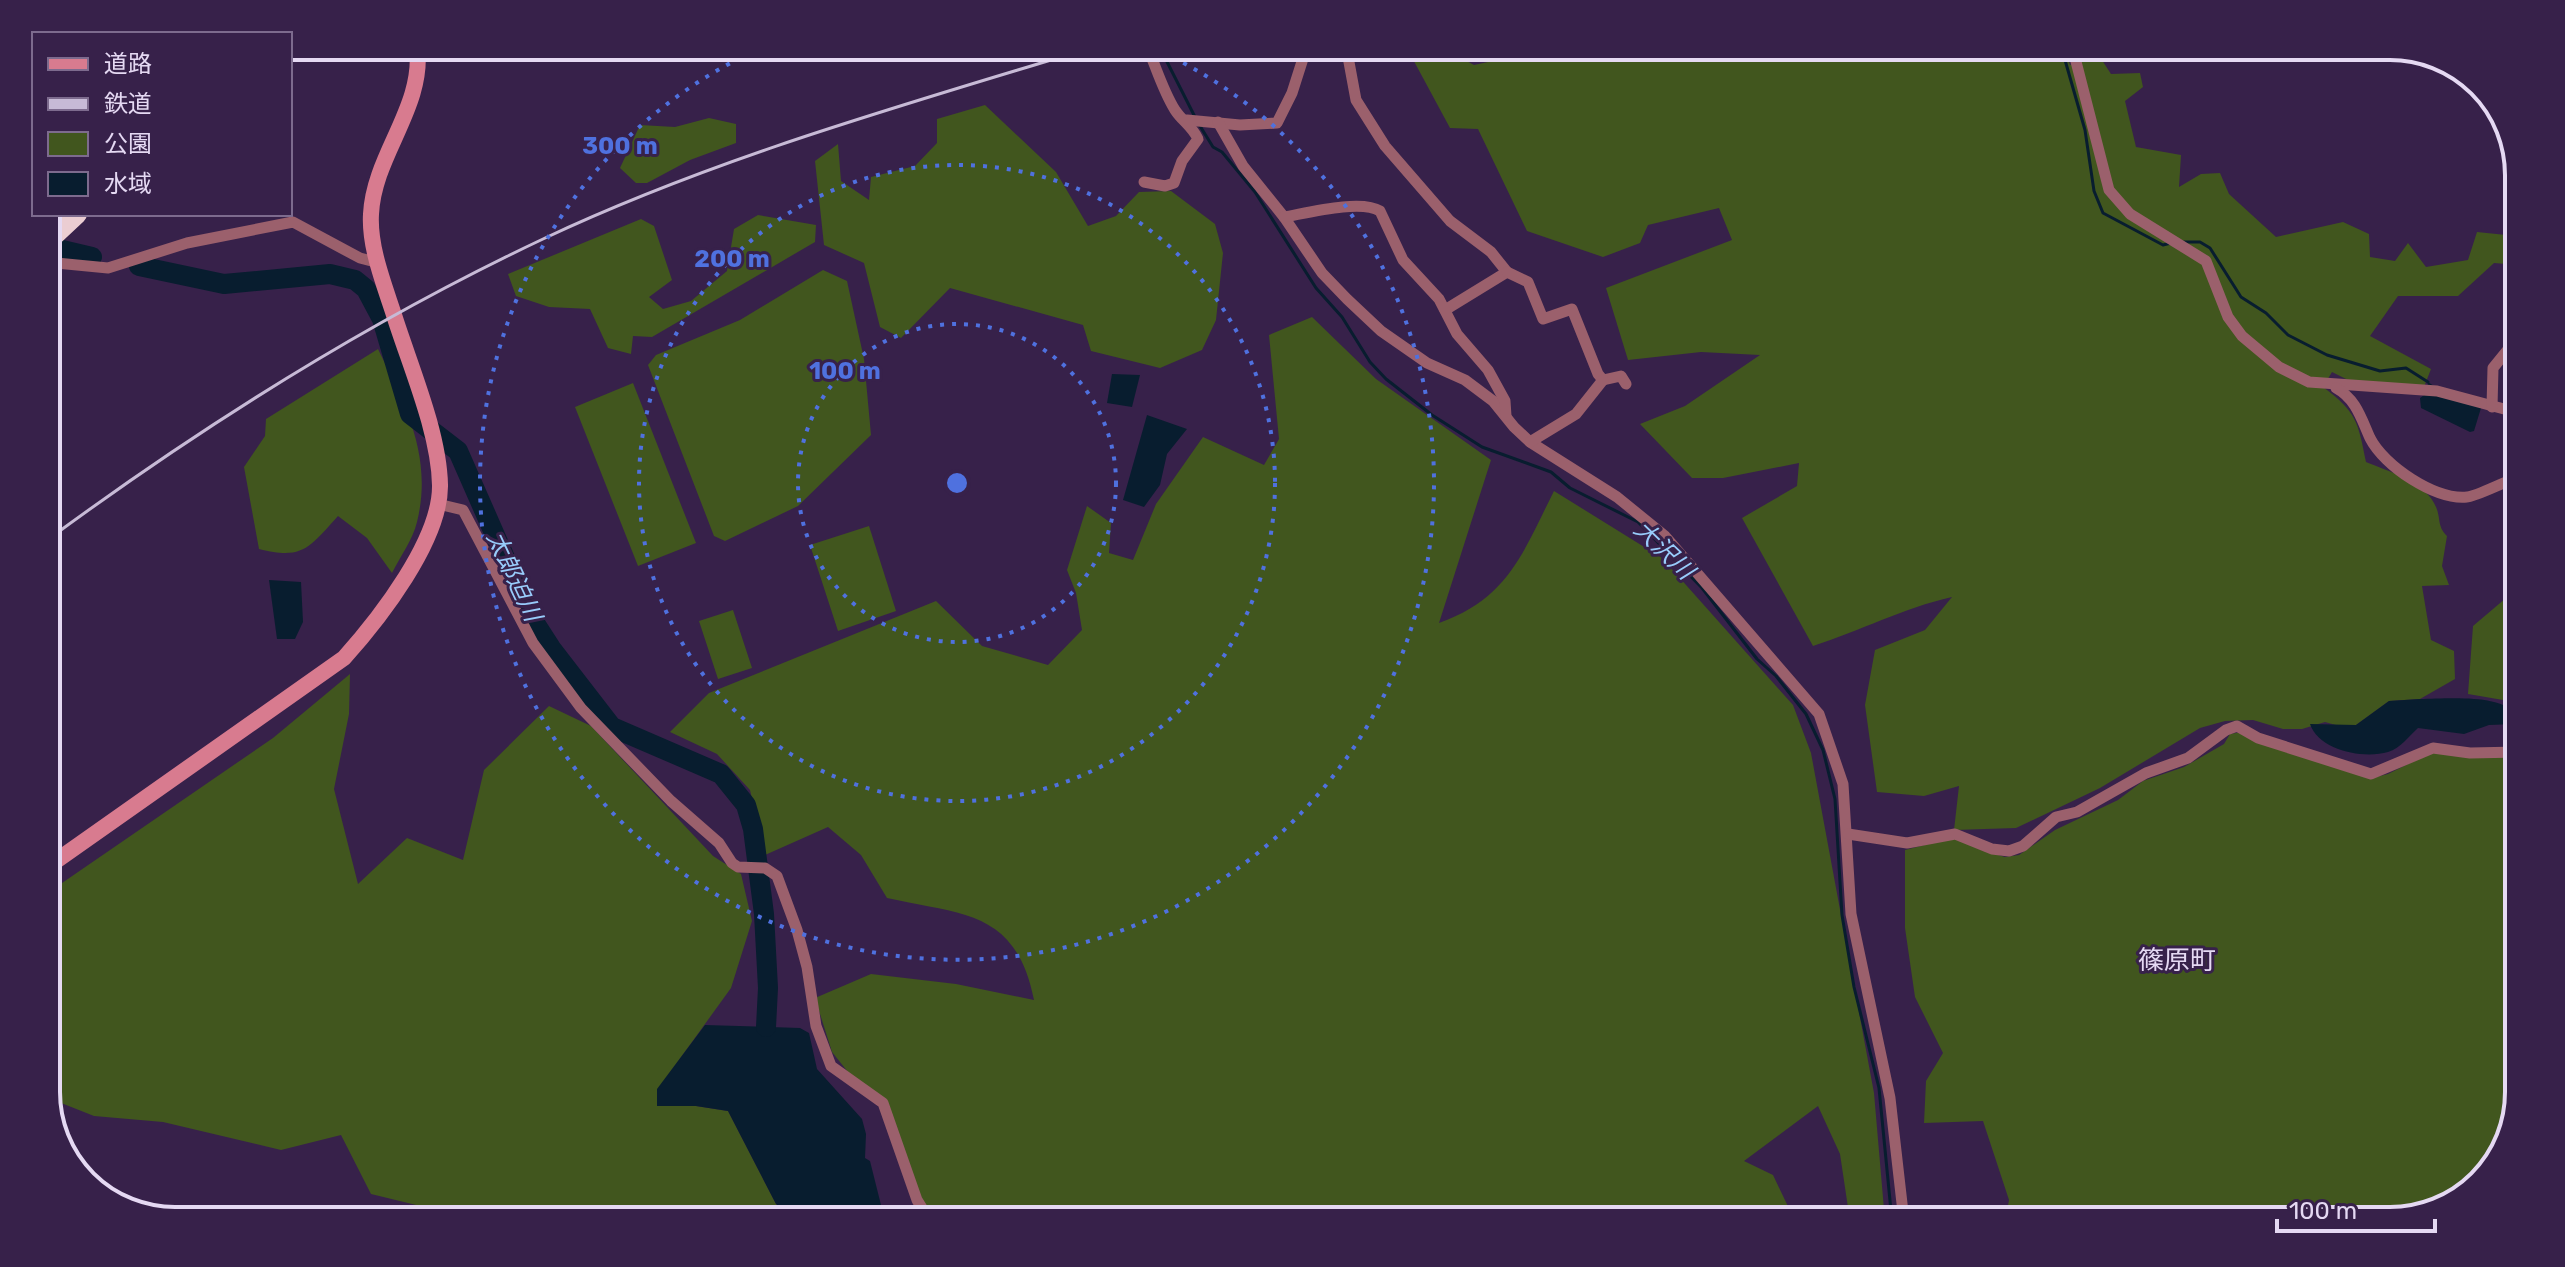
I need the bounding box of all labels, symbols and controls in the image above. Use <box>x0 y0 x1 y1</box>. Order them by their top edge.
legend <box>32 32 292 216</box>
text: 道路 <box>104 50 152 78</box>
text: 鉄道 <box>104 90 152 118</box>
text: 公園 <box>104 130 152 158</box>
text: 300 m <box>582 132 658 160</box>
text: 水域 <box>104 170 152 198</box>
text: 200 m <box>694 245 770 273</box>
text: 100 m <box>809 357 881 385</box>
centre of rings <box>943 469 971 497</box>
water label: 大沢川 <box>1628 515 1702 587</box>
water label: 太郎迫川 <box>481 527 548 628</box>
district label: 篠原町 <box>2138 945 2216 976</box>
scale bar <box>2277 1183 2435 1233</box>
text: 100 m <box>2289 1197 2357 1225</box>

